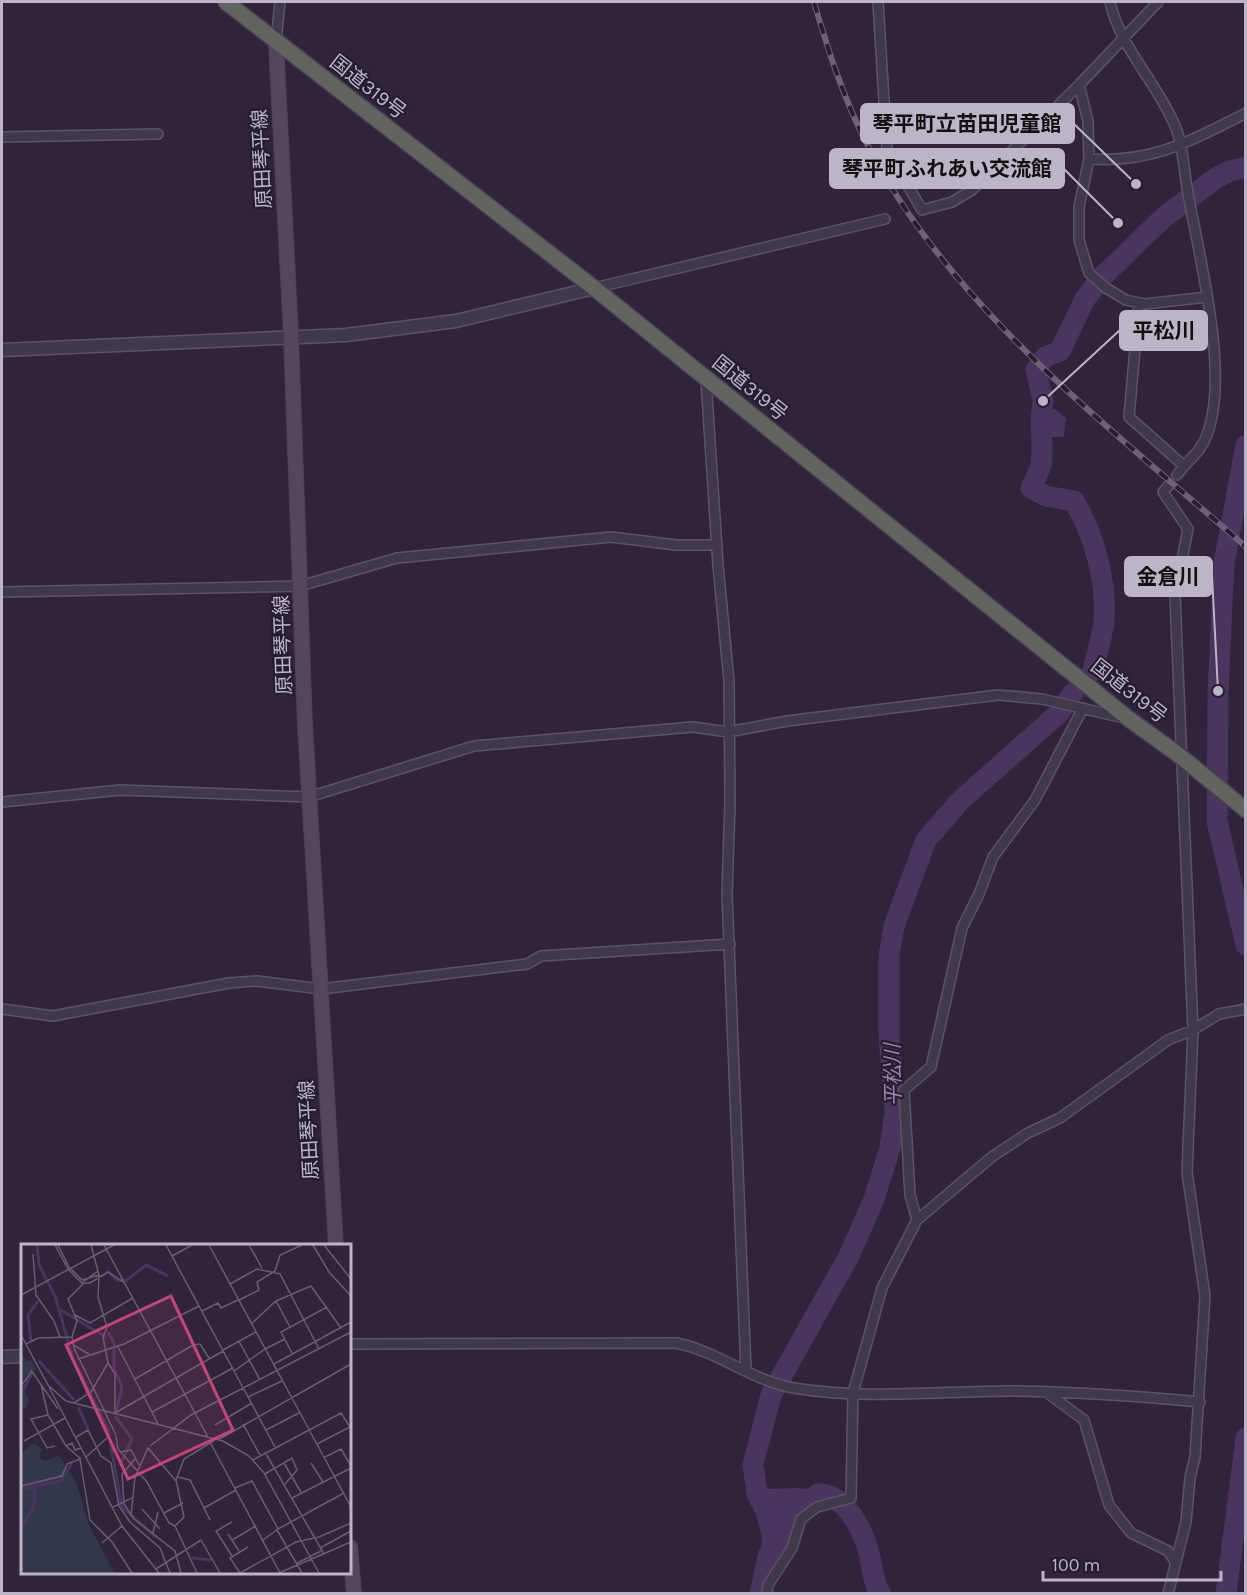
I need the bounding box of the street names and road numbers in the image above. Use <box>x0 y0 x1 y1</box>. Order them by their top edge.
street label: 国道319号 <box>325 50 411 124</box>
street label: 原田琴平線 <box>248 108 276 210</box>
street label: 国道319号 <box>708 351 792 425</box>
street label: 原田琴平線 <box>270 595 296 695</box>
street label: 国道319号 <box>1086 654 1172 728</box>
street label: 原田琴平線 <box>295 1079 323 1181</box>

